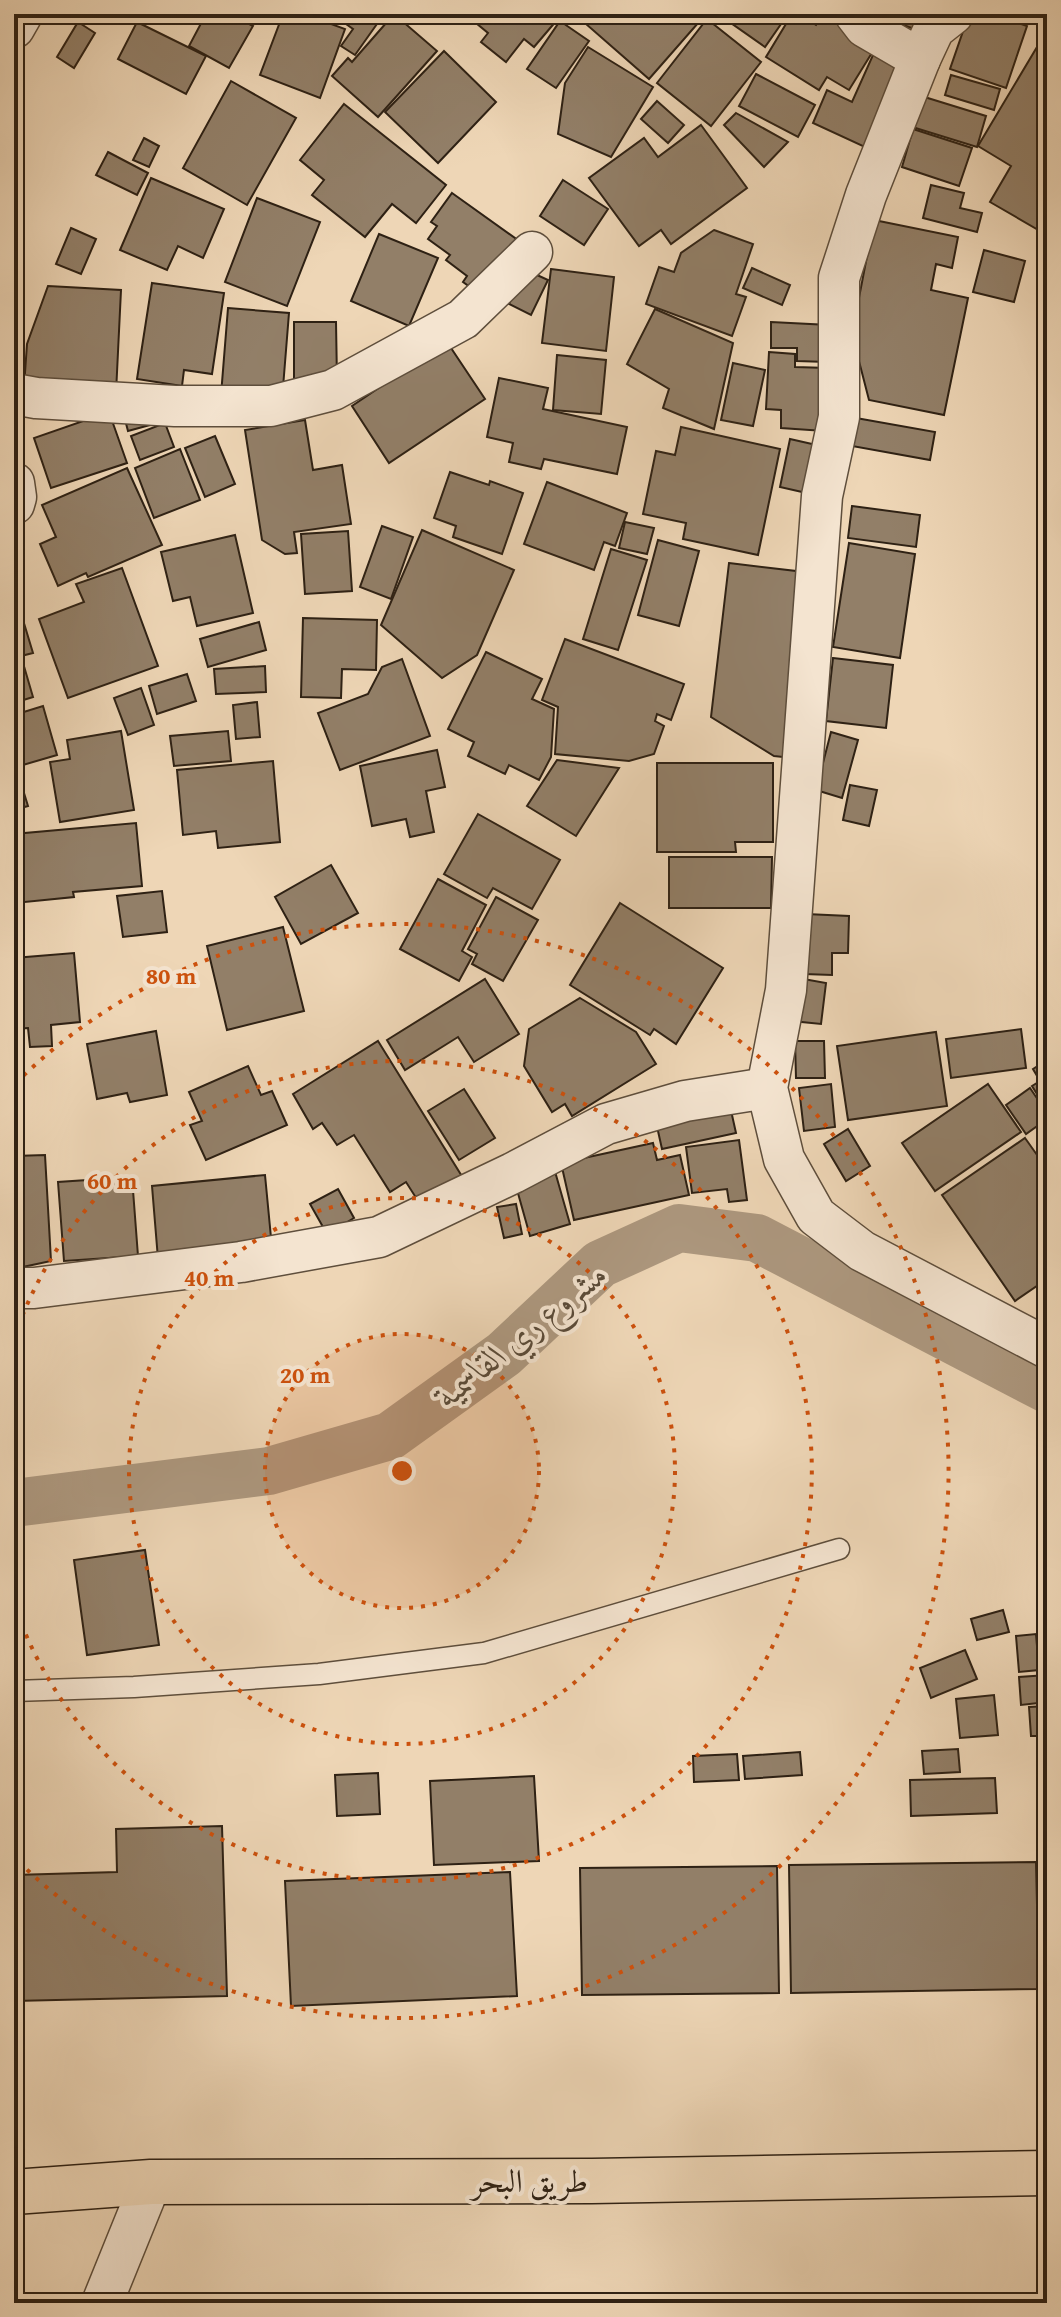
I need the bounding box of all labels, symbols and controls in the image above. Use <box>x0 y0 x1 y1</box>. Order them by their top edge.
text: 80 m <box>146 958 197 993</box>
text: 60 m <box>87 1163 138 1198</box>
water label: مشروع ري القاسمية <box>422 1249 620 1424</box>
text: 40 m <box>184 1260 235 1295</box>
text: 20 m <box>280 1357 331 1392</box>
centre of rings <box>388 1457 416 1485</box>
street label: طريق البحر <box>469 2157 588 2204</box>

